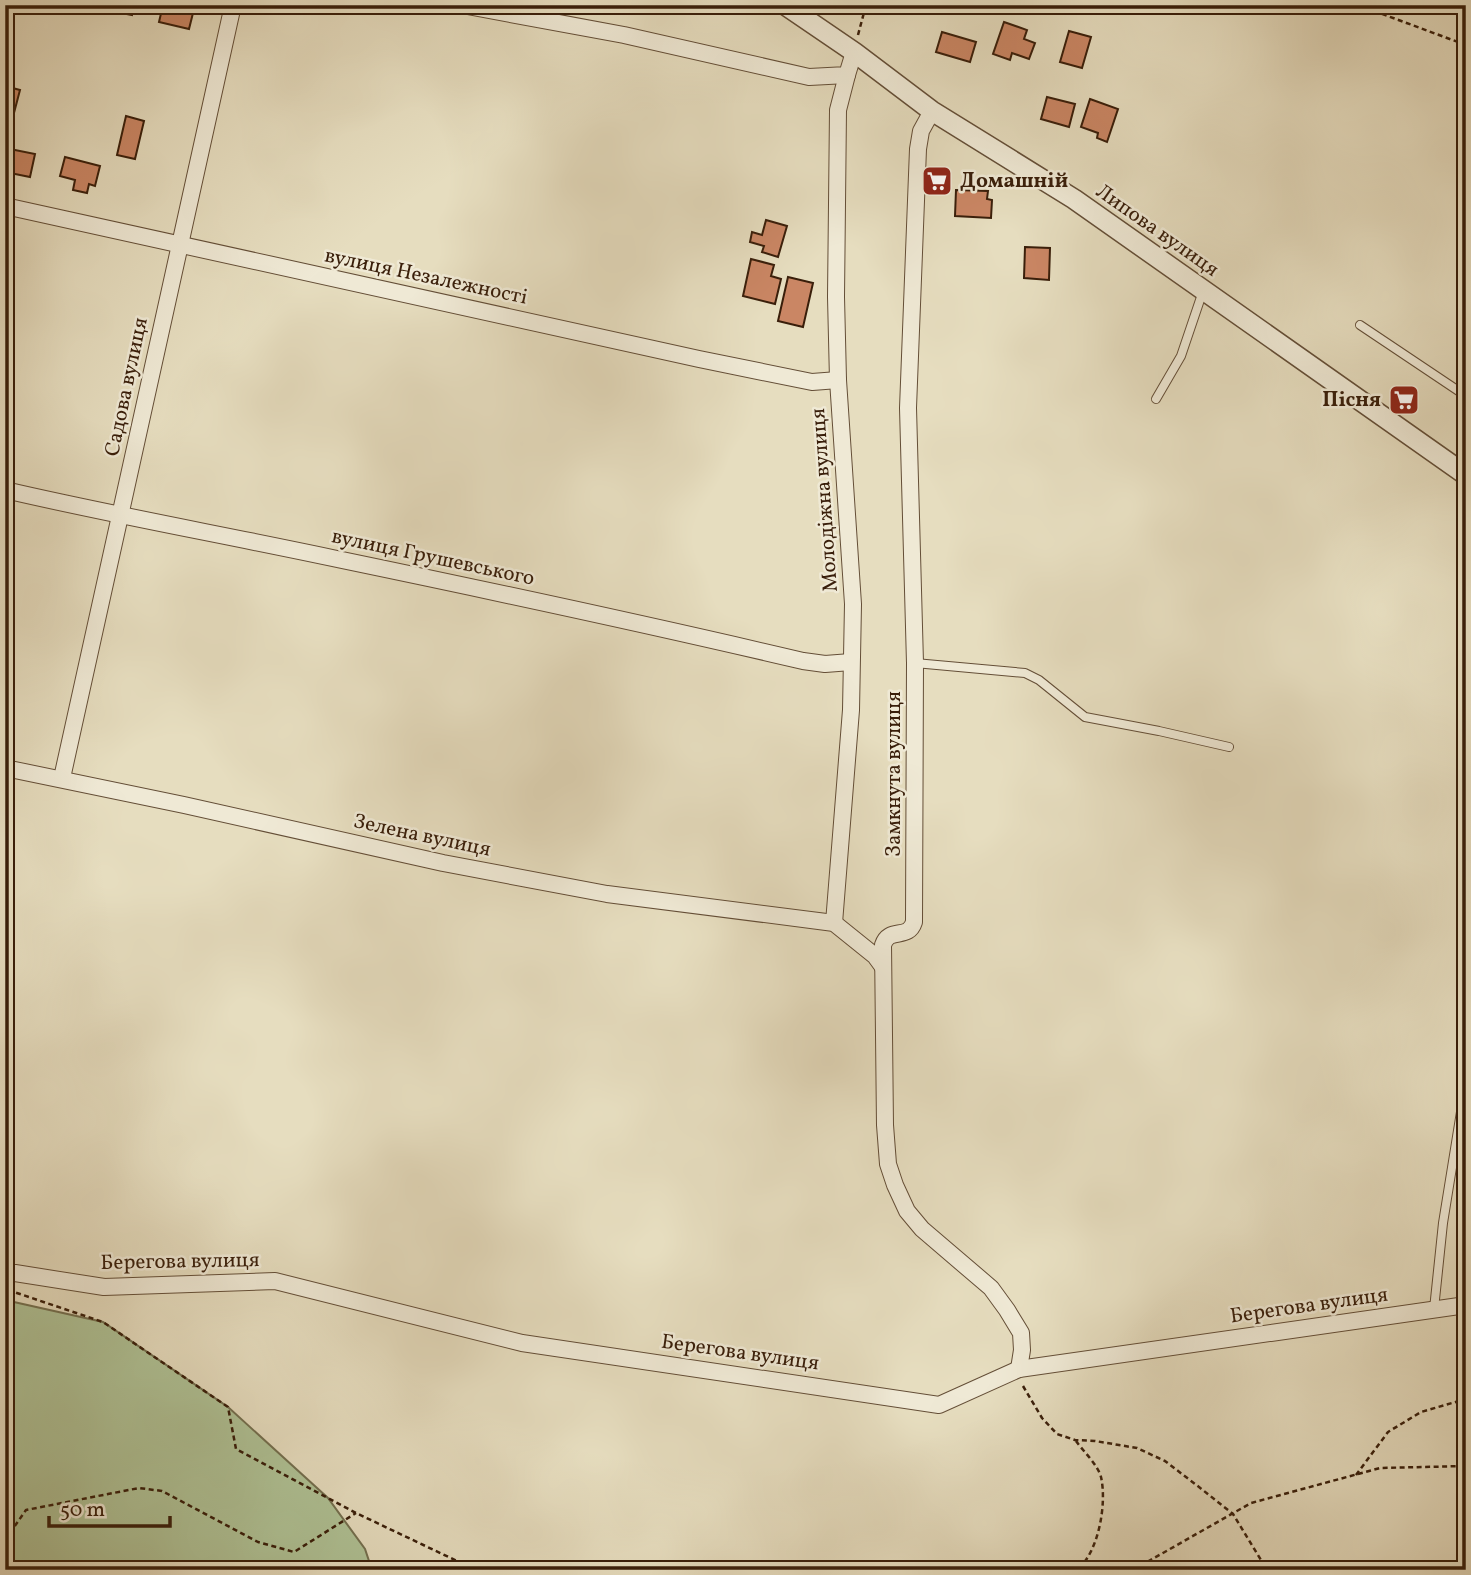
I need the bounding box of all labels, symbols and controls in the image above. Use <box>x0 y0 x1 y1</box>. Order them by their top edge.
supermarket icon: Домашній <box>920 164 954 198</box>
place label: Домашній <box>960 167 1068 196</box>
street label: Липова вулиця <box>1090 178 1225 284</box>
street label: вулиця Незалежності <box>322 241 530 313</box>
street label: Садова вулиця <box>98 315 156 459</box>
supermarket icon: Пісня <box>1387 383 1421 417</box>
place label: Пісня <box>1322 386 1381 415</box>
street label: Молодіжна вулиця <box>804 407 846 593</box>
street label: вулиця Грушевського <box>329 522 537 594</box>
street label: Замкнута вулиця <box>880 691 909 857</box>
street label: Зелена вулиця <box>351 807 493 865</box>
street label: Берегова вулиця <box>100 1246 260 1278</box>
street label: Берегова вулиця <box>1228 1281 1390 1331</box>
street label: Берегова вулиця <box>659 1328 821 1378</box>
scale bar <box>49 1484 170 1528</box>
text: 50 m <box>60 1496 105 1525</box>

